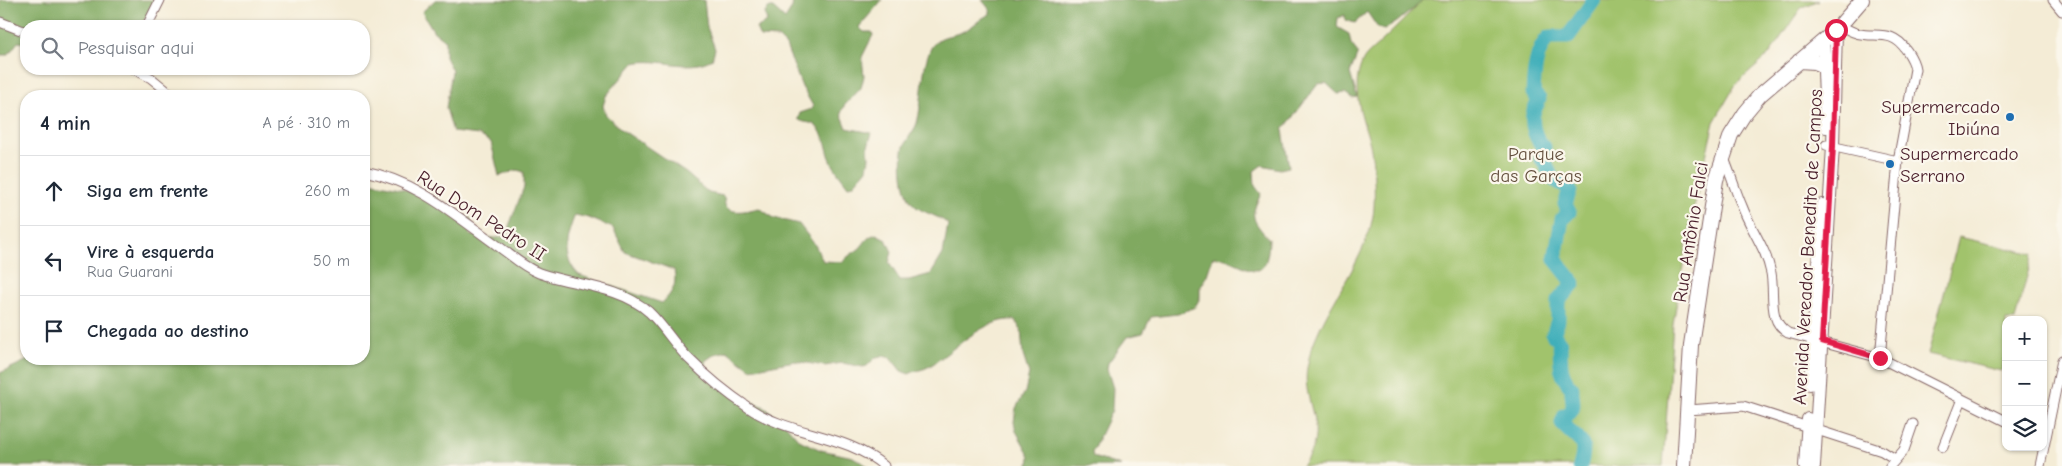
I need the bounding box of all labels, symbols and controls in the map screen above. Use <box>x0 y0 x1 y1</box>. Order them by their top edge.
route start <box>1825 19 1848 42</box>
search box <box>20 20 370 75</box>
icon: search <box>38 34 66 62</box>
text: Pesquisar aqui <box>78 37 194 59</box>
street label: Avenida Vereador Benedito de Campos <box>1789 88 1827 406</box>
place label: Supermercado Ibiúna <box>1881 96 2000 140</box>
text: 4 min <box>40 111 91 135</box>
marker: Supermercado Ibiúna <box>2004 111 2016 123</box>
text: A pé · 310 m <box>263 114 350 132</box>
park label: Parque das Garças <box>1490 143 1582 187</box>
place label: Supermercado Serrano <box>1900 143 2019 187</box>
marker: Supermercado Serrano <box>1884 158 1896 170</box>
street label: Rua Antônio Falci <box>1669 160 1713 304</box>
street label: Rua Dom Pedro II <box>413 166 550 266</box>
icon: ahead <box>40 177 68 205</box>
text: Siga em frente <box>87 180 208 202</box>
text: 260 m <box>305 182 350 200</box>
text: Vire à esquerda <box>87 241 214 263</box>
icon: left <box>40 247 68 275</box>
text: 50 m <box>313 252 350 270</box>
text: Rua Guarani <box>87 263 173 281</box>
map controls <box>2002 316 2047 451</box>
button: + <box>2002 316 2047 361</box>
icon: arrive <box>40 317 68 345</box>
text: Chegada ao destino <box>87 320 249 342</box>
route end <box>1869 347 1892 370</box>
button: − <box>2002 361 2047 406</box>
button: layers <box>2002 406 2047 451</box>

